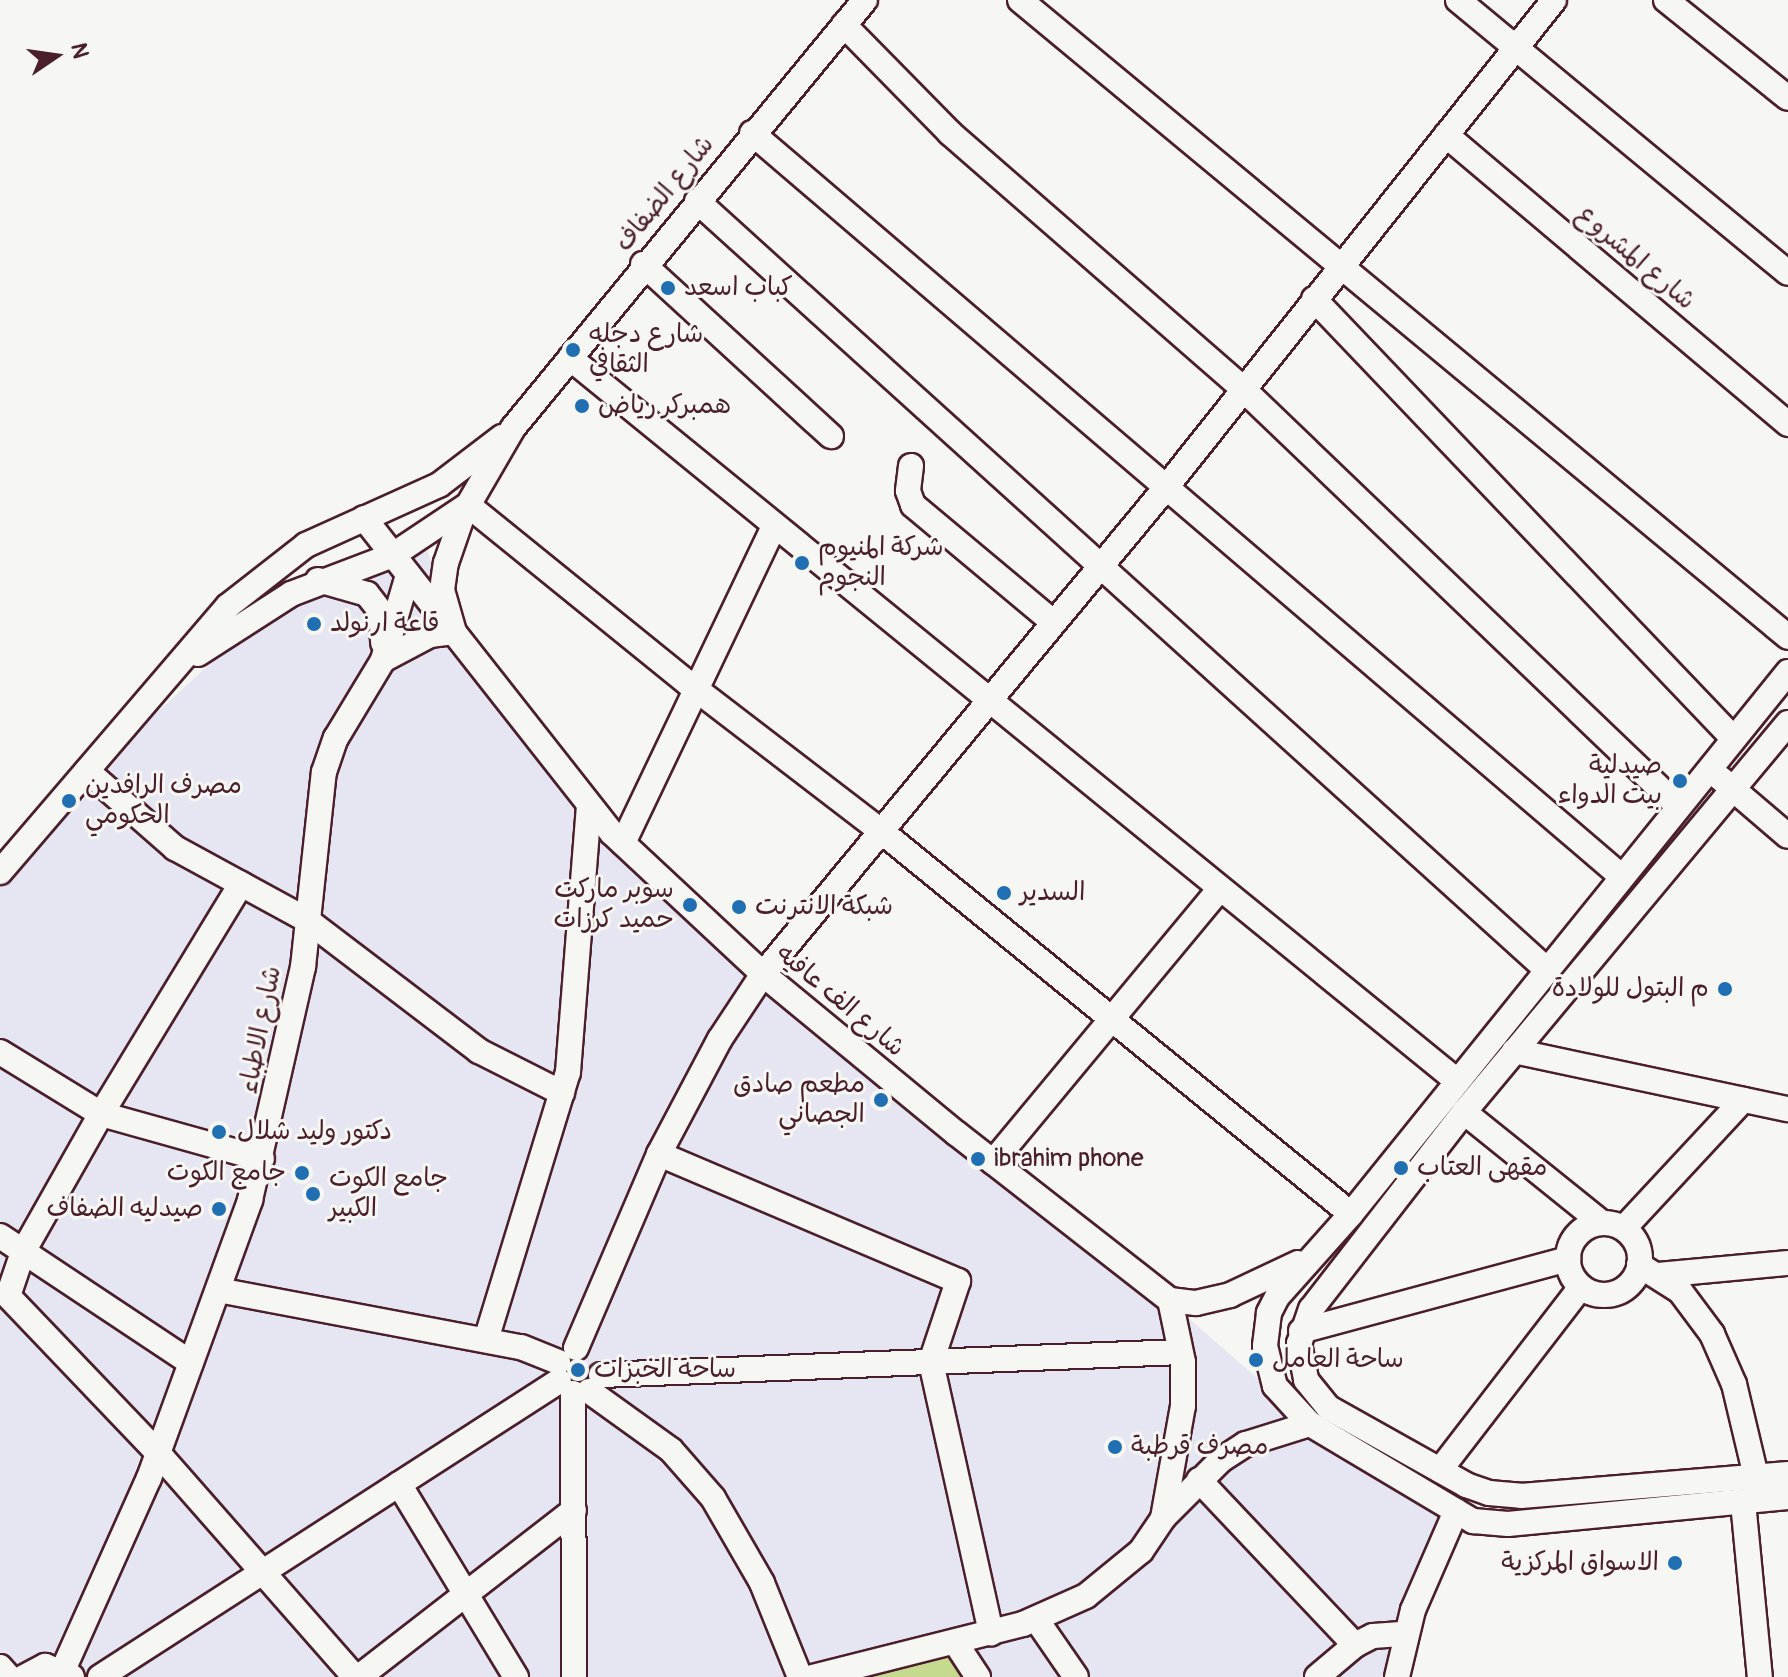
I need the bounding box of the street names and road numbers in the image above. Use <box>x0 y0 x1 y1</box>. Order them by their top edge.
street label: شارع الضفاف <box>609 130 721 258</box>
street label: شارع المشروع <box>1569 199 1701 317</box>
street label: شارع الف عافيه <box>769 938 911 1064</box>
street label: شارع الاطباء <box>233 964 289 1096</box>

